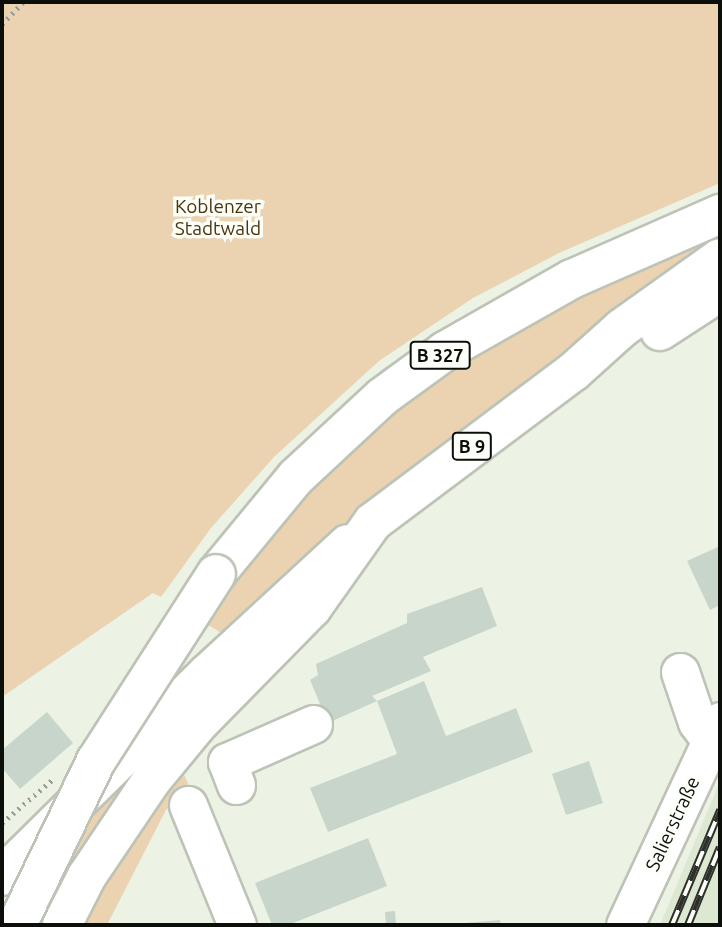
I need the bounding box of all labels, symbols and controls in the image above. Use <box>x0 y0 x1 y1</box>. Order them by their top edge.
park label: Koblenzer Stadtwald <box>175 196 261 240</box>
road number: B 327 <box>408 340 472 370</box>
road number: B 9 <box>451 432 493 461</box>
street label: Salierstraße <box>641 773 705 875</box>

